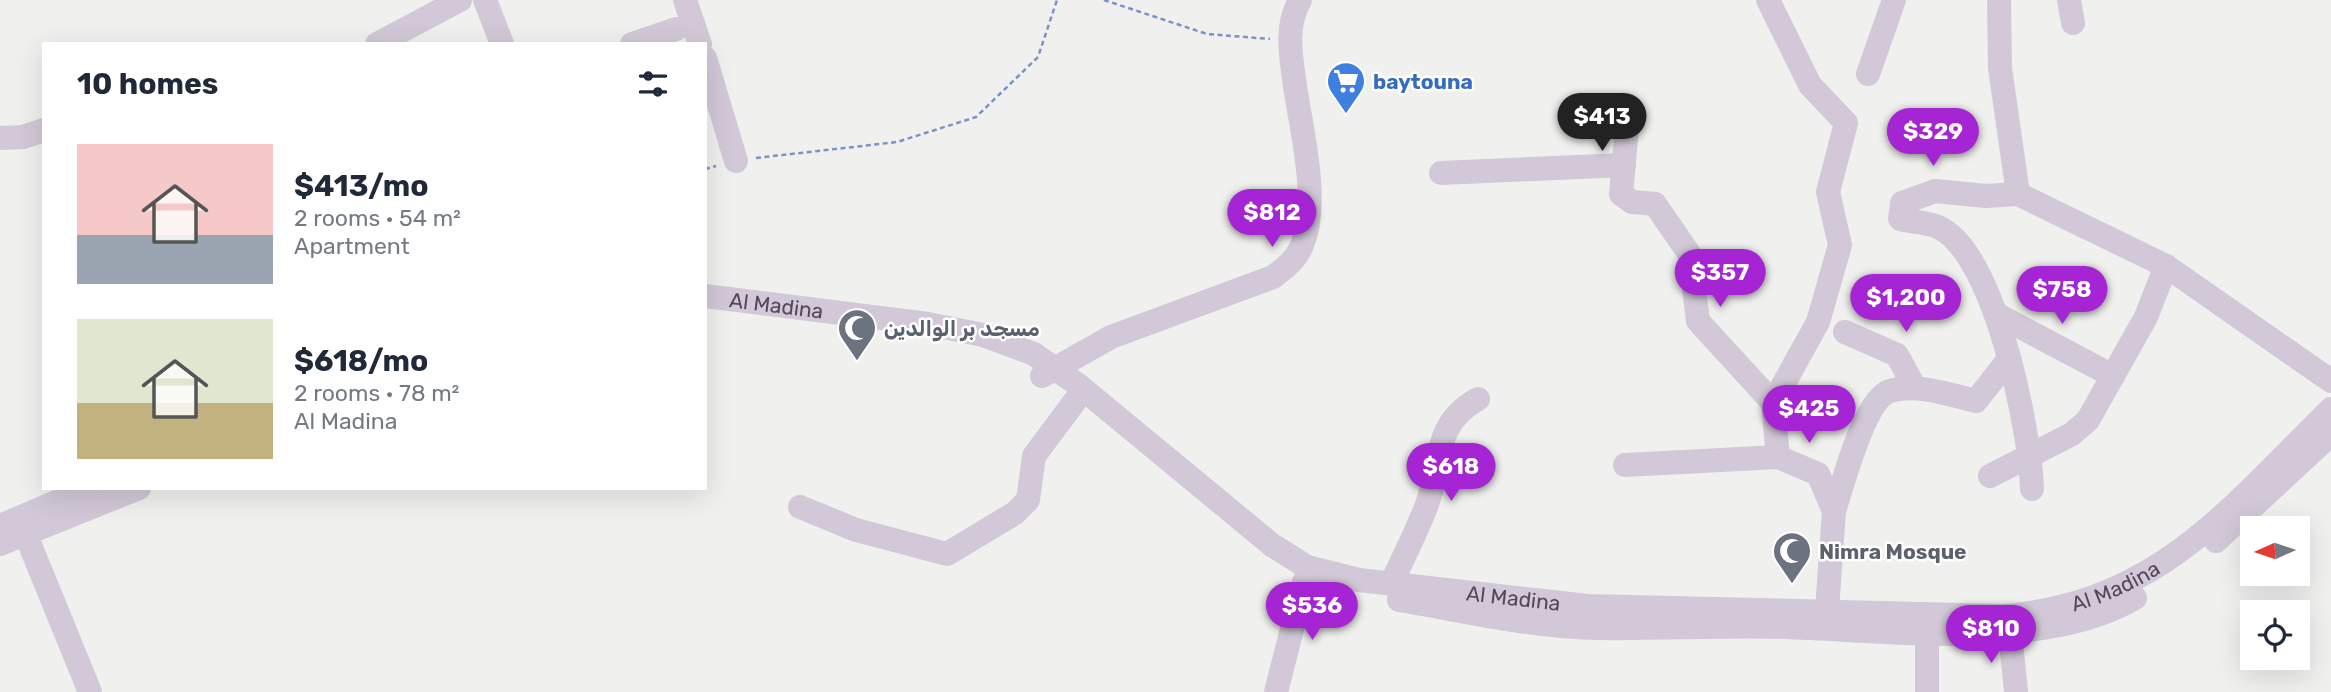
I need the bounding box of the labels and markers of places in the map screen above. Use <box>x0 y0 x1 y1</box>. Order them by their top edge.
supermarket icon: baytouna <box>1325 60 1367 115</box>
place label: baytouna <box>1373 69 1473 94</box>
pin: $413 <box>1561 94 1643 153</box>
pin: $329 <box>1892 108 1974 168</box>
pin: $812 <box>1231 190 1313 249</box>
pin: $357 <box>1679 250 1761 309</box>
pin: $758 <box>2021 266 2103 326</box>
pin: $1,200 <box>1849 274 1963 334</box>
mosque icon: مسجد بر الوالدين <box>836 307 878 362</box>
place label: مسجد بر الوالدين <box>884 316 1040 342</box>
pin: $425 <box>1768 386 1850 445</box>
pin: $618 <box>1410 444 1492 503</box>
mosque icon: Nimra Mosque <box>1771 530 1813 585</box>
place label: Nimra Mosque <box>1819 539 1967 564</box>
pin: $536 <box>1271 582 1353 642</box>
pin: $810 <box>1950 606 2032 665</box>

